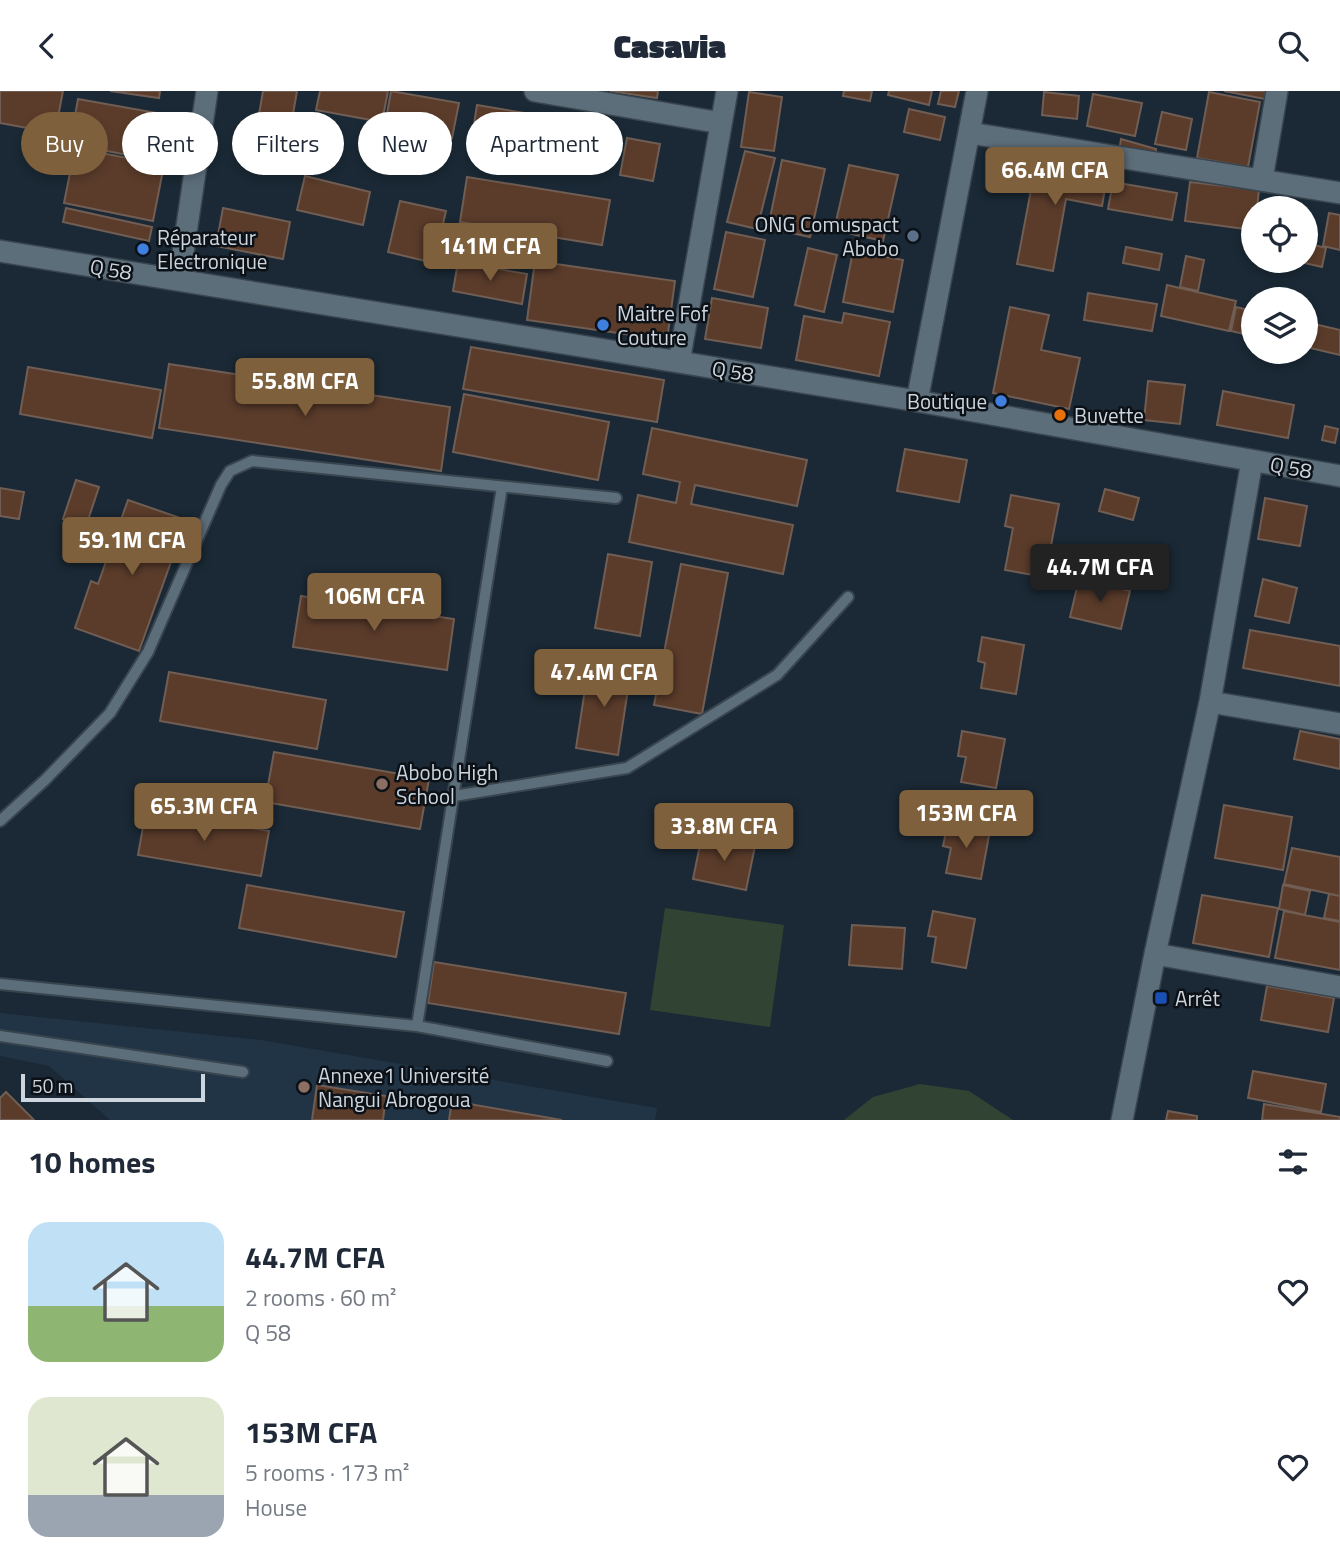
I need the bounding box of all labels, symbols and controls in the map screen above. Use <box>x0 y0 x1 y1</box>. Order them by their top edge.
text: Casavia <box>614 22 726 70</box>
icon: back <box>28 27 66 65</box>
icon: search <box>1274 27 1312 65</box>
chip: Buy <box>21 112 108 175</box>
chip: Rent <box>122 112 218 175</box>
chip: Filters <box>232 112 344 175</box>
chip: New <box>358 112 452 175</box>
chip: Apartment <box>466 112 623 175</box>
pin: 66.4M CFA <box>975 148 1135 207</box>
text: 66.4M CFA <box>1001 152 1109 187</box>
map controls <box>1241 196 1318 364</box>
button: locate <box>1241 196 1318 273</box>
place label: ONG Comuspact Abobo <box>754 208 900 264</box>
place label: Réparateur Electronique <box>157 221 267 277</box>
pin: 141M CFA <box>418 223 562 283</box>
text: 141M CFA <box>439 228 541 263</box>
marker: ONG Comuspact Abobo <box>905 228 921 244</box>
marker: Réparateur Electronique <box>135 241 151 257</box>
street label: Q 58 <box>88 250 134 288</box>
button: layers <box>1241 287 1318 364</box>
place label: Maitre Fof Couture <box>617 297 708 353</box>
marker: Maitre Fof Couture <box>595 317 611 333</box>
street label: Q 58 <box>710 352 756 390</box>
pin: 55.8M CFA <box>225 359 385 418</box>
text: 55.8M CFA <box>251 363 359 398</box>
place label: Boutique <box>907 385 987 417</box>
marker: Boutique <box>993 393 1009 409</box>
place label: Buvette <box>1074 399 1144 431</box>
marker: Buvette <box>1052 407 1068 423</box>
street label: Q 58 <box>1268 448 1315 486</box>
pin: 59.1M CFA <box>52 517 212 577</box>
text: 59.1M CFA <box>78 522 186 557</box>
pin: 44.7M CFA <box>1020 545 1180 604</box>
text: 44.7M CFA <box>1046 549 1154 584</box>
pin: 106M CFA <box>302 573 446 633</box>
text: 106M CFA <box>323 578 425 613</box>
pin: 47.4M CFA <box>524 649 684 709</box>
text: 47.4M CFA <box>550 654 658 689</box>
place label: Abobo High School <box>396 756 498 812</box>
marker: Abobo High School <box>374 776 390 792</box>
pin: 65.3M CFA <box>124 783 284 843</box>
text: 65.3M CFA <box>150 788 258 823</box>
pin: 153M CFA <box>894 791 1038 850</box>
text: 153M CFA <box>915 795 1017 830</box>
pin: 33.8M CFA <box>644 803 804 863</box>
text: 33.8M CFA <box>670 808 778 843</box>
place label: Arrêt <box>1175 982 1220 1014</box>
marker: Arrêt <box>1153 990 1169 1006</box>
place label: Annexe1 Université Nangui Abrogoua <box>318 1059 489 1115</box>
scale bar <box>21 1071 205 1103</box>
text: 50 m <box>32 1071 73 1100</box>
marker: Annexe1 Université Nangui Abrogoua <box>296 1079 312 1095</box>
text: 10 homes <box>28 1139 155 1185</box>
icon: filters <box>1274 1143 1312 1181</box>
text: 44.7M CFA <box>245 1234 385 1280</box>
icon: home <box>84 1250 168 1334</box>
icon: heart <box>1274 1273 1312 1311</box>
text: 2 rooms · 60 m² <box>245 1280 396 1315</box>
text: Q 58 <box>245 1315 291 1350</box>
text: 153M CFA <box>245 1409 377 1455</box>
icon: home <box>84 1425 168 1509</box>
icon: heart <box>1274 1448 1312 1486</box>
text: 5 rooms · 173 m² <box>245 1455 409 1490</box>
text: House <box>245 1490 307 1525</box>

